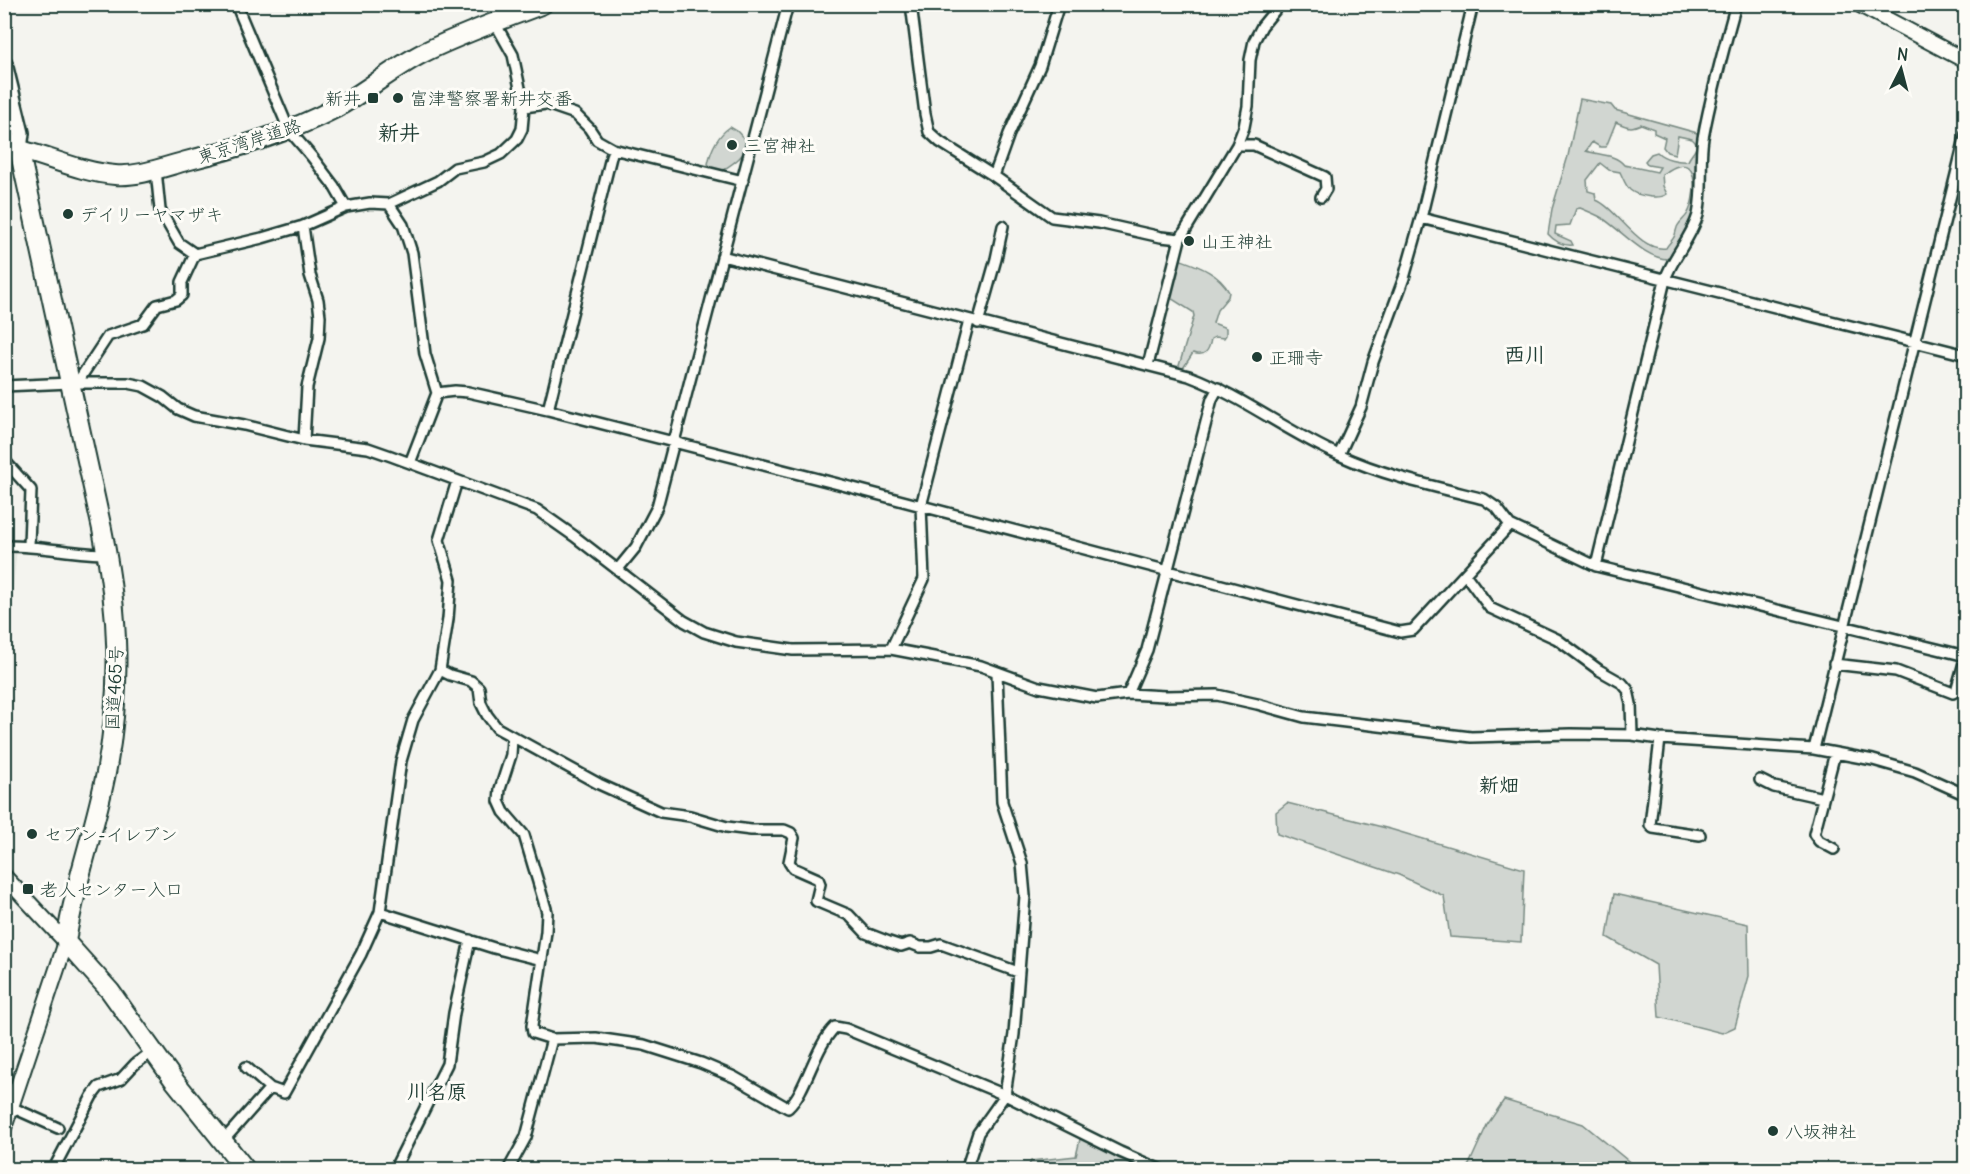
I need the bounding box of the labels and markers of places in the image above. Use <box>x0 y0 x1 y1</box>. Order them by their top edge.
place label: 新井 <box>325 87 361 110</box>
place label: 富津警察署新井交番 <box>410 87 572 110</box>
marker: 新井 <box>366 91 380 105</box>
marker: 富津警察署新井交番 <box>391 91 405 105</box>
place label: 三宮神社 <box>744 134 816 157</box>
marker: 三宮神社 <box>725 138 739 152</box>
place label: デイリーヤマザキ <box>80 203 223 226</box>
marker: デイリーヤマザキ <box>61 207 75 221</box>
place label: 山王神社 <box>1201 230 1273 253</box>
marker: 山王神社 <box>1182 234 1196 248</box>
place label: 正珊寺 <box>1269 346 1323 369</box>
marker: 正珊寺 <box>1250 350 1264 364</box>
place label: セブン-イレブン <box>44 823 178 846</box>
marker: セブン-イレブン <box>25 827 39 841</box>
place label: 老人センター入口 <box>40 878 183 901</box>
marker: 老人センター入口 <box>21 882 35 896</box>
place label: 八坂神社 <box>1785 1120 1857 1143</box>
marker: 八坂神社 <box>1766 1124 1780 1138</box>

